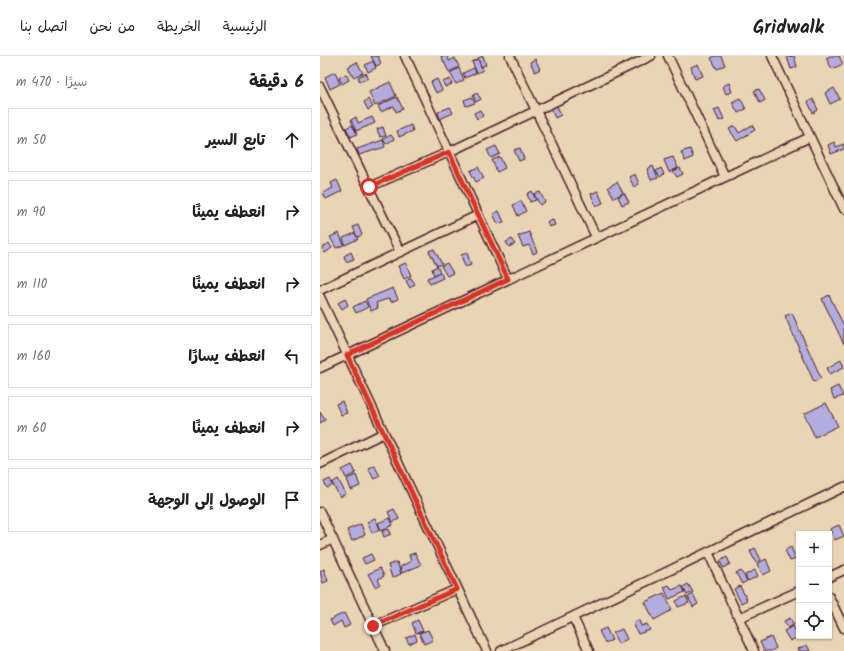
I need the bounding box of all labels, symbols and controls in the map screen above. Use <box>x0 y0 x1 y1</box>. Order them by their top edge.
text: Gridwalk <box>753 13 824 43</box>
text: اتصل بنا <box>20 16 68 38</box>
text: من نحن <box>90 16 135 38</box>
text: الخريطة <box>157 16 201 38</box>
text: الرئيسية <box>223 16 267 38</box>
text: 6 دقيقة <box>249 69 304 96</box>
text: سيرًا · 470 m <box>16 72 87 93</box>
text: تابع السير <box>206 129 265 153</box>
icon: ahead <box>281 129 303 151</box>
text: 50 m <box>17 130 46 151</box>
route start <box>360 178 378 196</box>
text: انعطف يمينًا <box>192 201 265 225</box>
icon: right <box>281 201 303 223</box>
text: 90 m <box>17 202 45 223</box>
text: انعطف يمينًا <box>192 273 265 297</box>
icon: right <box>281 273 303 295</box>
text: 110 m <box>17 274 47 295</box>
text: انعطف يسارًا <box>188 345 265 369</box>
icon: left <box>281 345 303 367</box>
text: 160 m <box>17 346 50 367</box>
text: انعطف يمينًا <box>192 417 265 441</box>
icon: right <box>281 417 303 439</box>
text: 60 m <box>17 418 46 439</box>
text: الوصول إلى الوجهة <box>148 489 265 513</box>
icon: arrive <box>281 489 303 511</box>
map controls <box>796 531 832 639</box>
button: + <box>796 531 832 567</box>
button: − <box>796 567 832 603</box>
button: locate <box>796 603 832 639</box>
route end <box>364 617 382 635</box>

